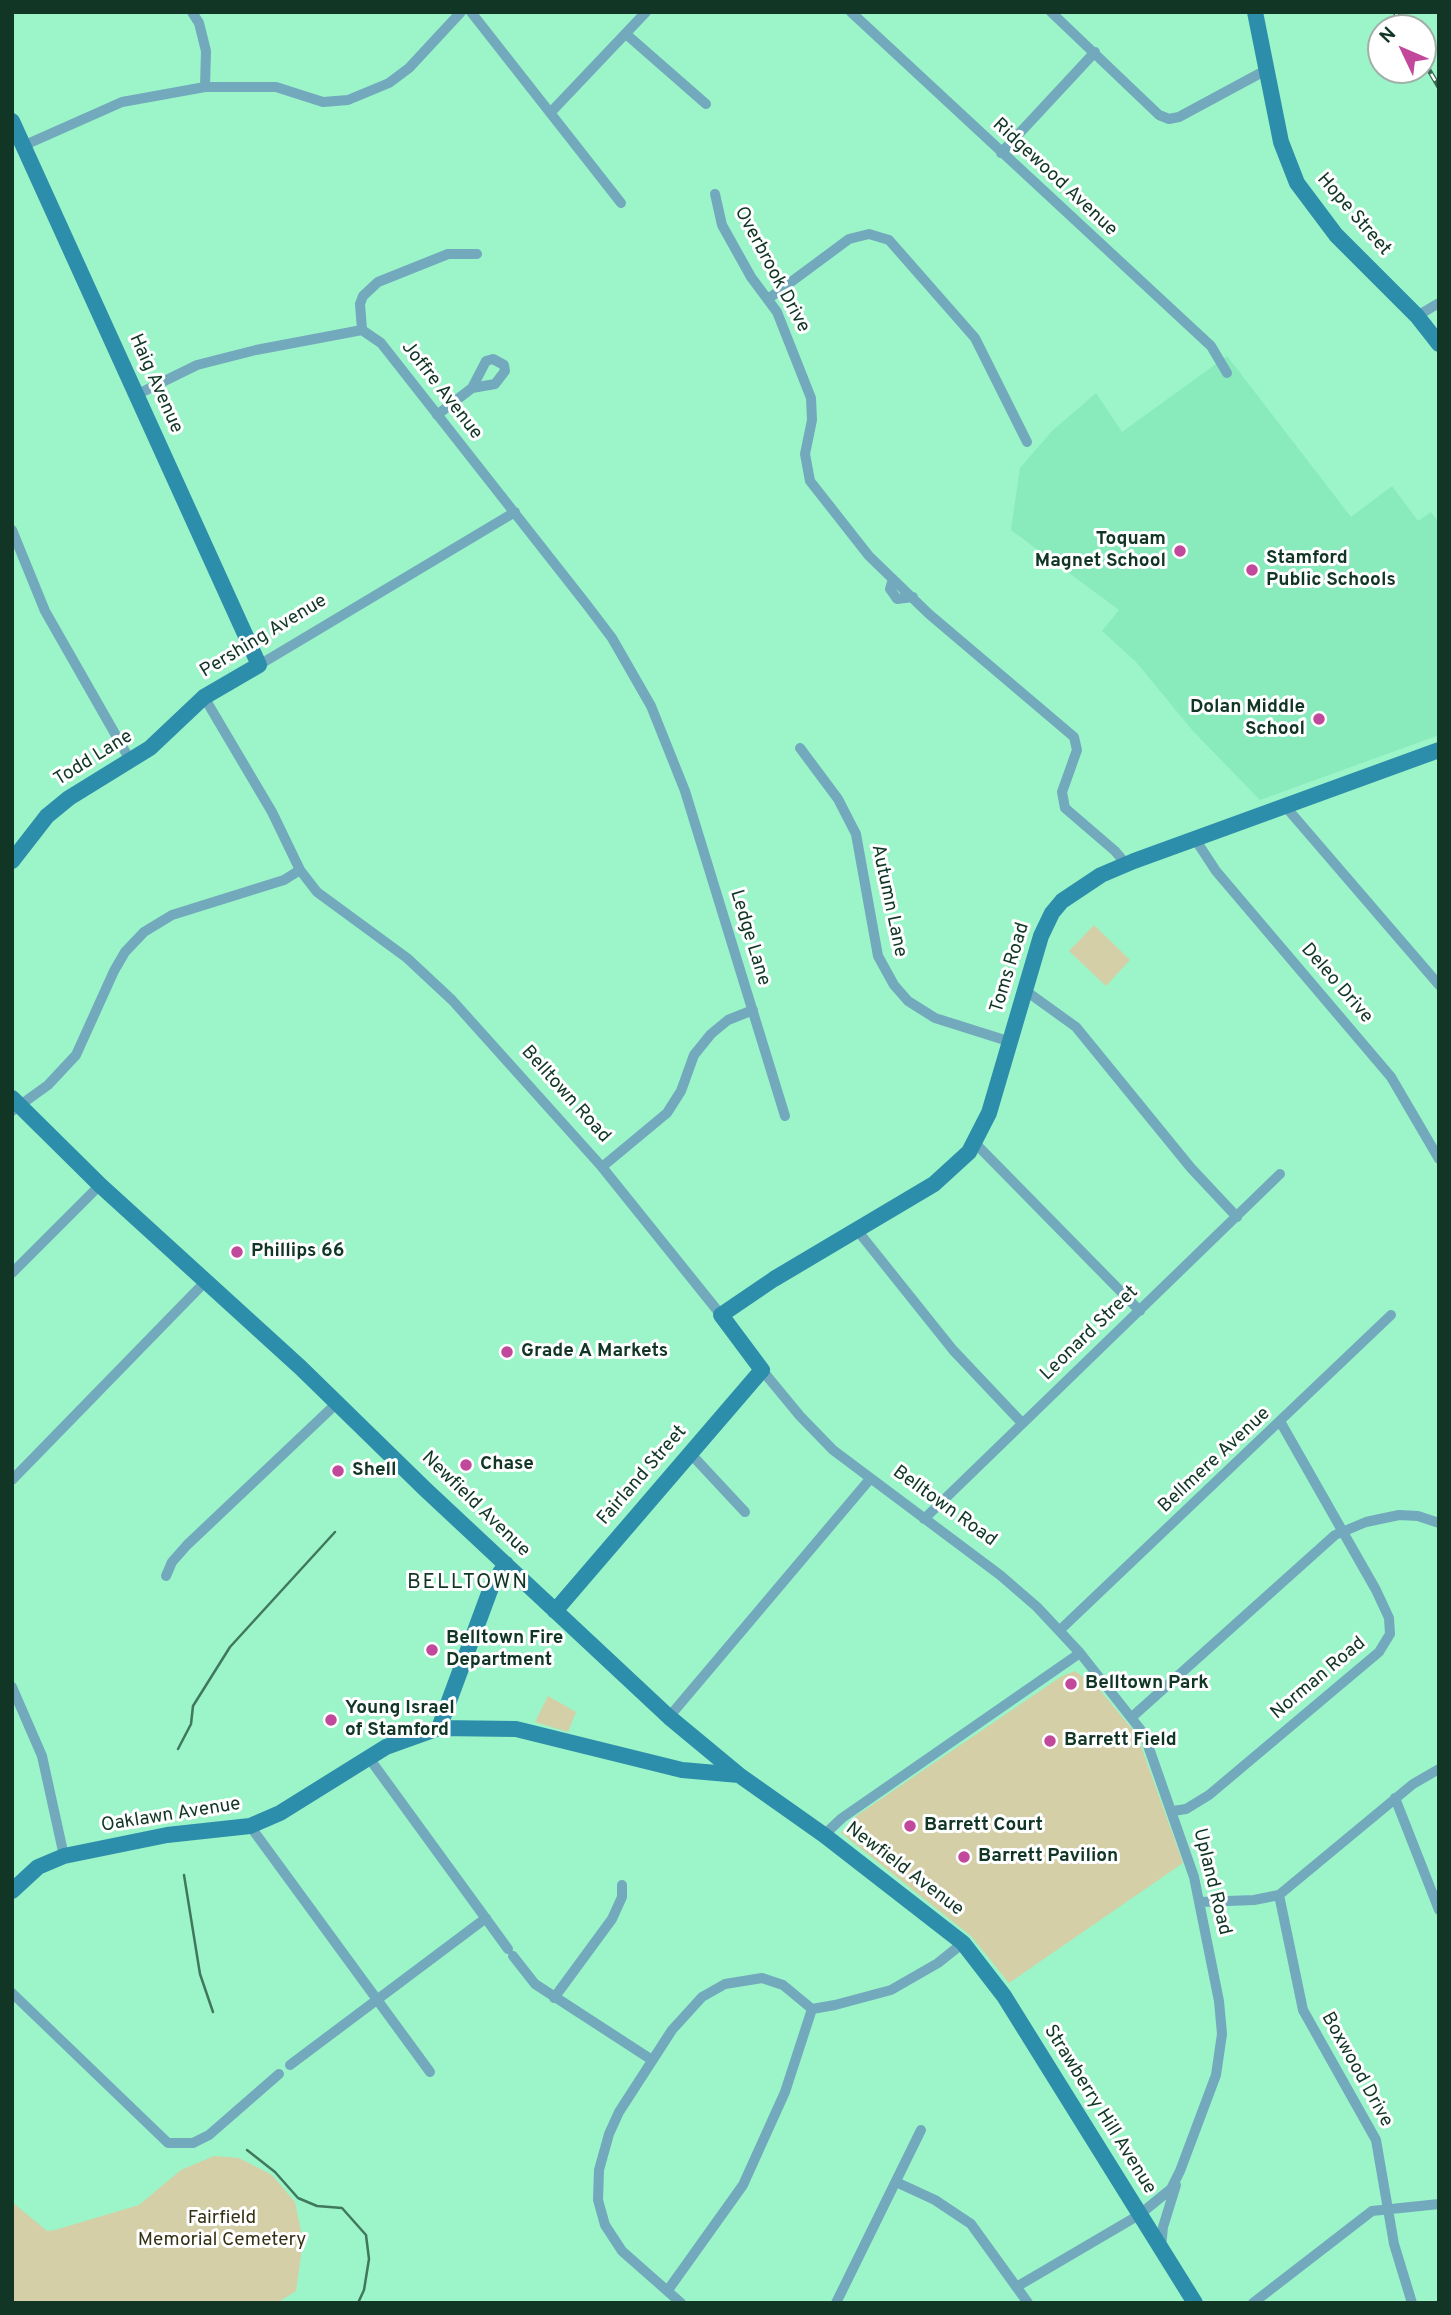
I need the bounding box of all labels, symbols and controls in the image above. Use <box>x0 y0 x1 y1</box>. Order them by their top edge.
north arrow <box>1367 14 1437 84</box>
text: N <box>1375 23 1402 49</box>
street label: Ridgewood Avenue <box>987 114 1121 242</box>
street label: Hope Street <box>1311 169 1395 261</box>
street label: Overbrook Drive <box>728 203 814 337</box>
street label: Haig Avenue <box>123 331 187 437</box>
street label: Joffre Avenue <box>395 337 487 445</box>
place label: Toquam Magnet School <box>1035 529 1166 573</box>
marker: Toquam Magnet School <box>1172 543 1188 559</box>
place label: Stamford Public Schools <box>1266 548 1396 592</box>
marker: Stamford Public Schools <box>1244 562 1260 578</box>
street label: Pershing Avenue <box>197 590 331 684</box>
place label: Dolan Middle School <box>1190 697 1305 741</box>
marker: Dolan Middle School <box>1311 711 1327 727</box>
street label: Todd Lane <box>51 726 137 792</box>
street label: Autumn Lane <box>865 843 911 959</box>
street label: Ledge Lane <box>724 887 774 989</box>
street label: Toms Road <box>986 920 1036 1016</box>
street label: Deleo Drive <box>1295 939 1377 1029</box>
street label: Belltown Road <box>515 1042 615 1148</box>
place label: Phillips 66 <box>251 1241 344 1263</box>
marker: Phillips 66 <box>229 1244 245 1260</box>
street label: Leonard Street <box>1036 1282 1144 1386</box>
place label: Grade A Markets <box>521 1341 668 1363</box>
marker: Grade A Markets <box>499 1344 515 1360</box>
street label: Bellmere Avenue <box>1154 1403 1276 1519</box>
street label: Fairland Street <box>593 1421 693 1531</box>
street label: Newfield Avenue <box>416 1447 534 1563</box>
place label: Chase <box>480 1454 534 1476</box>
marker: Chase <box>458 1457 474 1473</box>
place label: Shell <box>352 1460 397 1482</box>
street label: Belltown Road <box>888 1462 1000 1552</box>
marker: Shell <box>330 1463 346 1479</box>
district label: BELLTOWN <box>408 1571 528 1597</box>
place label: Belltown Fire Department <box>446 1628 563 1672</box>
street label: Norman Road <box>1267 1633 1371 1725</box>
marker: Belltown Fire Department <box>424 1642 440 1658</box>
place label: Belltown Park <box>1085 1673 1209 1695</box>
marker: Belltown Park <box>1063 1676 1079 1692</box>
place label: Young Israel of Stamford <box>345 1698 455 1742</box>
marker: Young Israel of Stamford <box>323 1712 339 1728</box>
place label: Barrett Field <box>1064 1730 1177 1752</box>
marker: Barrett Field <box>1042 1733 1058 1749</box>
street label: Oaklawn Avenue <box>100 1794 242 1838</box>
place label: Barrett Court <box>924 1815 1043 1837</box>
street label: Newfield Avenue <box>840 1818 968 1922</box>
marker: Barrett Court <box>902 1818 918 1834</box>
street label: Upland Road <box>1187 1826 1235 1938</box>
place label: Barrett Pavilion <box>978 1846 1118 1868</box>
marker: Barrett Pavilion <box>956 1849 972 1865</box>
street label: Boxwood Drive <box>1315 2009 1397 2131</box>
street label: Strawberry Hill Avenue <box>1038 2021 1160 2199</box>
park label: Fairfield Memorial Cemetery <box>138 2208 306 2252</box>

